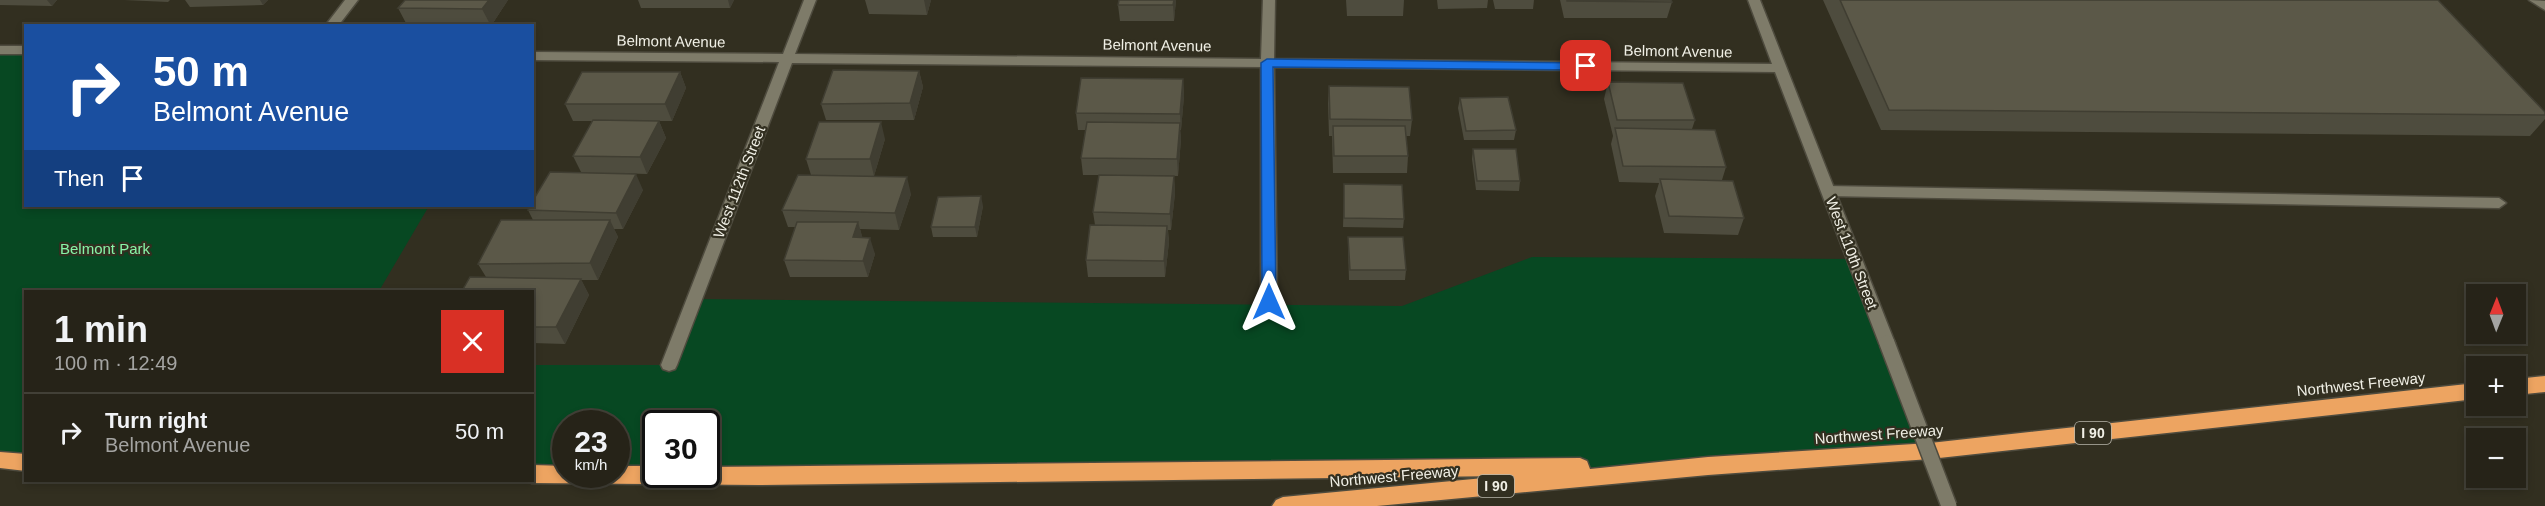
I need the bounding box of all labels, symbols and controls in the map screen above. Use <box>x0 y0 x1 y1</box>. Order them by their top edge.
street label: Belmont Avenue <box>616 32 726 50</box>
street label: Belmont Avenue <box>1102 36 1212 54</box>
pin <box>1560 40 1611 91</box>
street label: Belmont Avenue <box>1623 42 1733 60</box>
icon: right <box>54 48 132 126</box>
text: 50 m <box>153 48 249 95</box>
icon: arrive <box>1569 49 1602 82</box>
text: Belmont Avenue <box>153 97 349 127</box>
street label: West 112th Street <box>710 123 768 240</box>
icon: arrive <box>116 162 149 195</box>
text: Then <box>54 166 104 191</box>
street label: West 110th Street <box>1823 195 1881 312</box>
park label: Belmont Park <box>60 240 151 257</box>
position arrow <box>1237 270 1301 334</box>
north arrow <box>2466 284 2526 344</box>
map controls <box>2466 284 2526 488</box>
text: 1 min <box>54 309 148 350</box>
button: close <box>441 310 504 373</box>
text: 100 m · 12:49 <box>54 352 177 374</box>
button: + <box>2466 356 2526 416</box>
street label: Northwest Freeway <box>2296 369 2427 399</box>
text: Turn right <box>105 408 207 433</box>
speed limit sign: 30 <box>642 410 720 488</box>
icon: right <box>54 416 87 449</box>
text: 50 m <box>455 419 504 444</box>
street label: Northwest Freeway <box>1814 421 1945 447</box>
road number: I 90 <box>2075 422 2111 444</box>
text: 23 <box>574 425 608 458</box>
button: − <box>2466 428 2526 488</box>
text: Belmont Avenue <box>105 434 250 456</box>
text: km/h <box>575 456 607 473</box>
street label: Northwest Freeway <box>1329 462 1460 490</box>
road number: I 90 <box>1478 475 1514 497</box>

